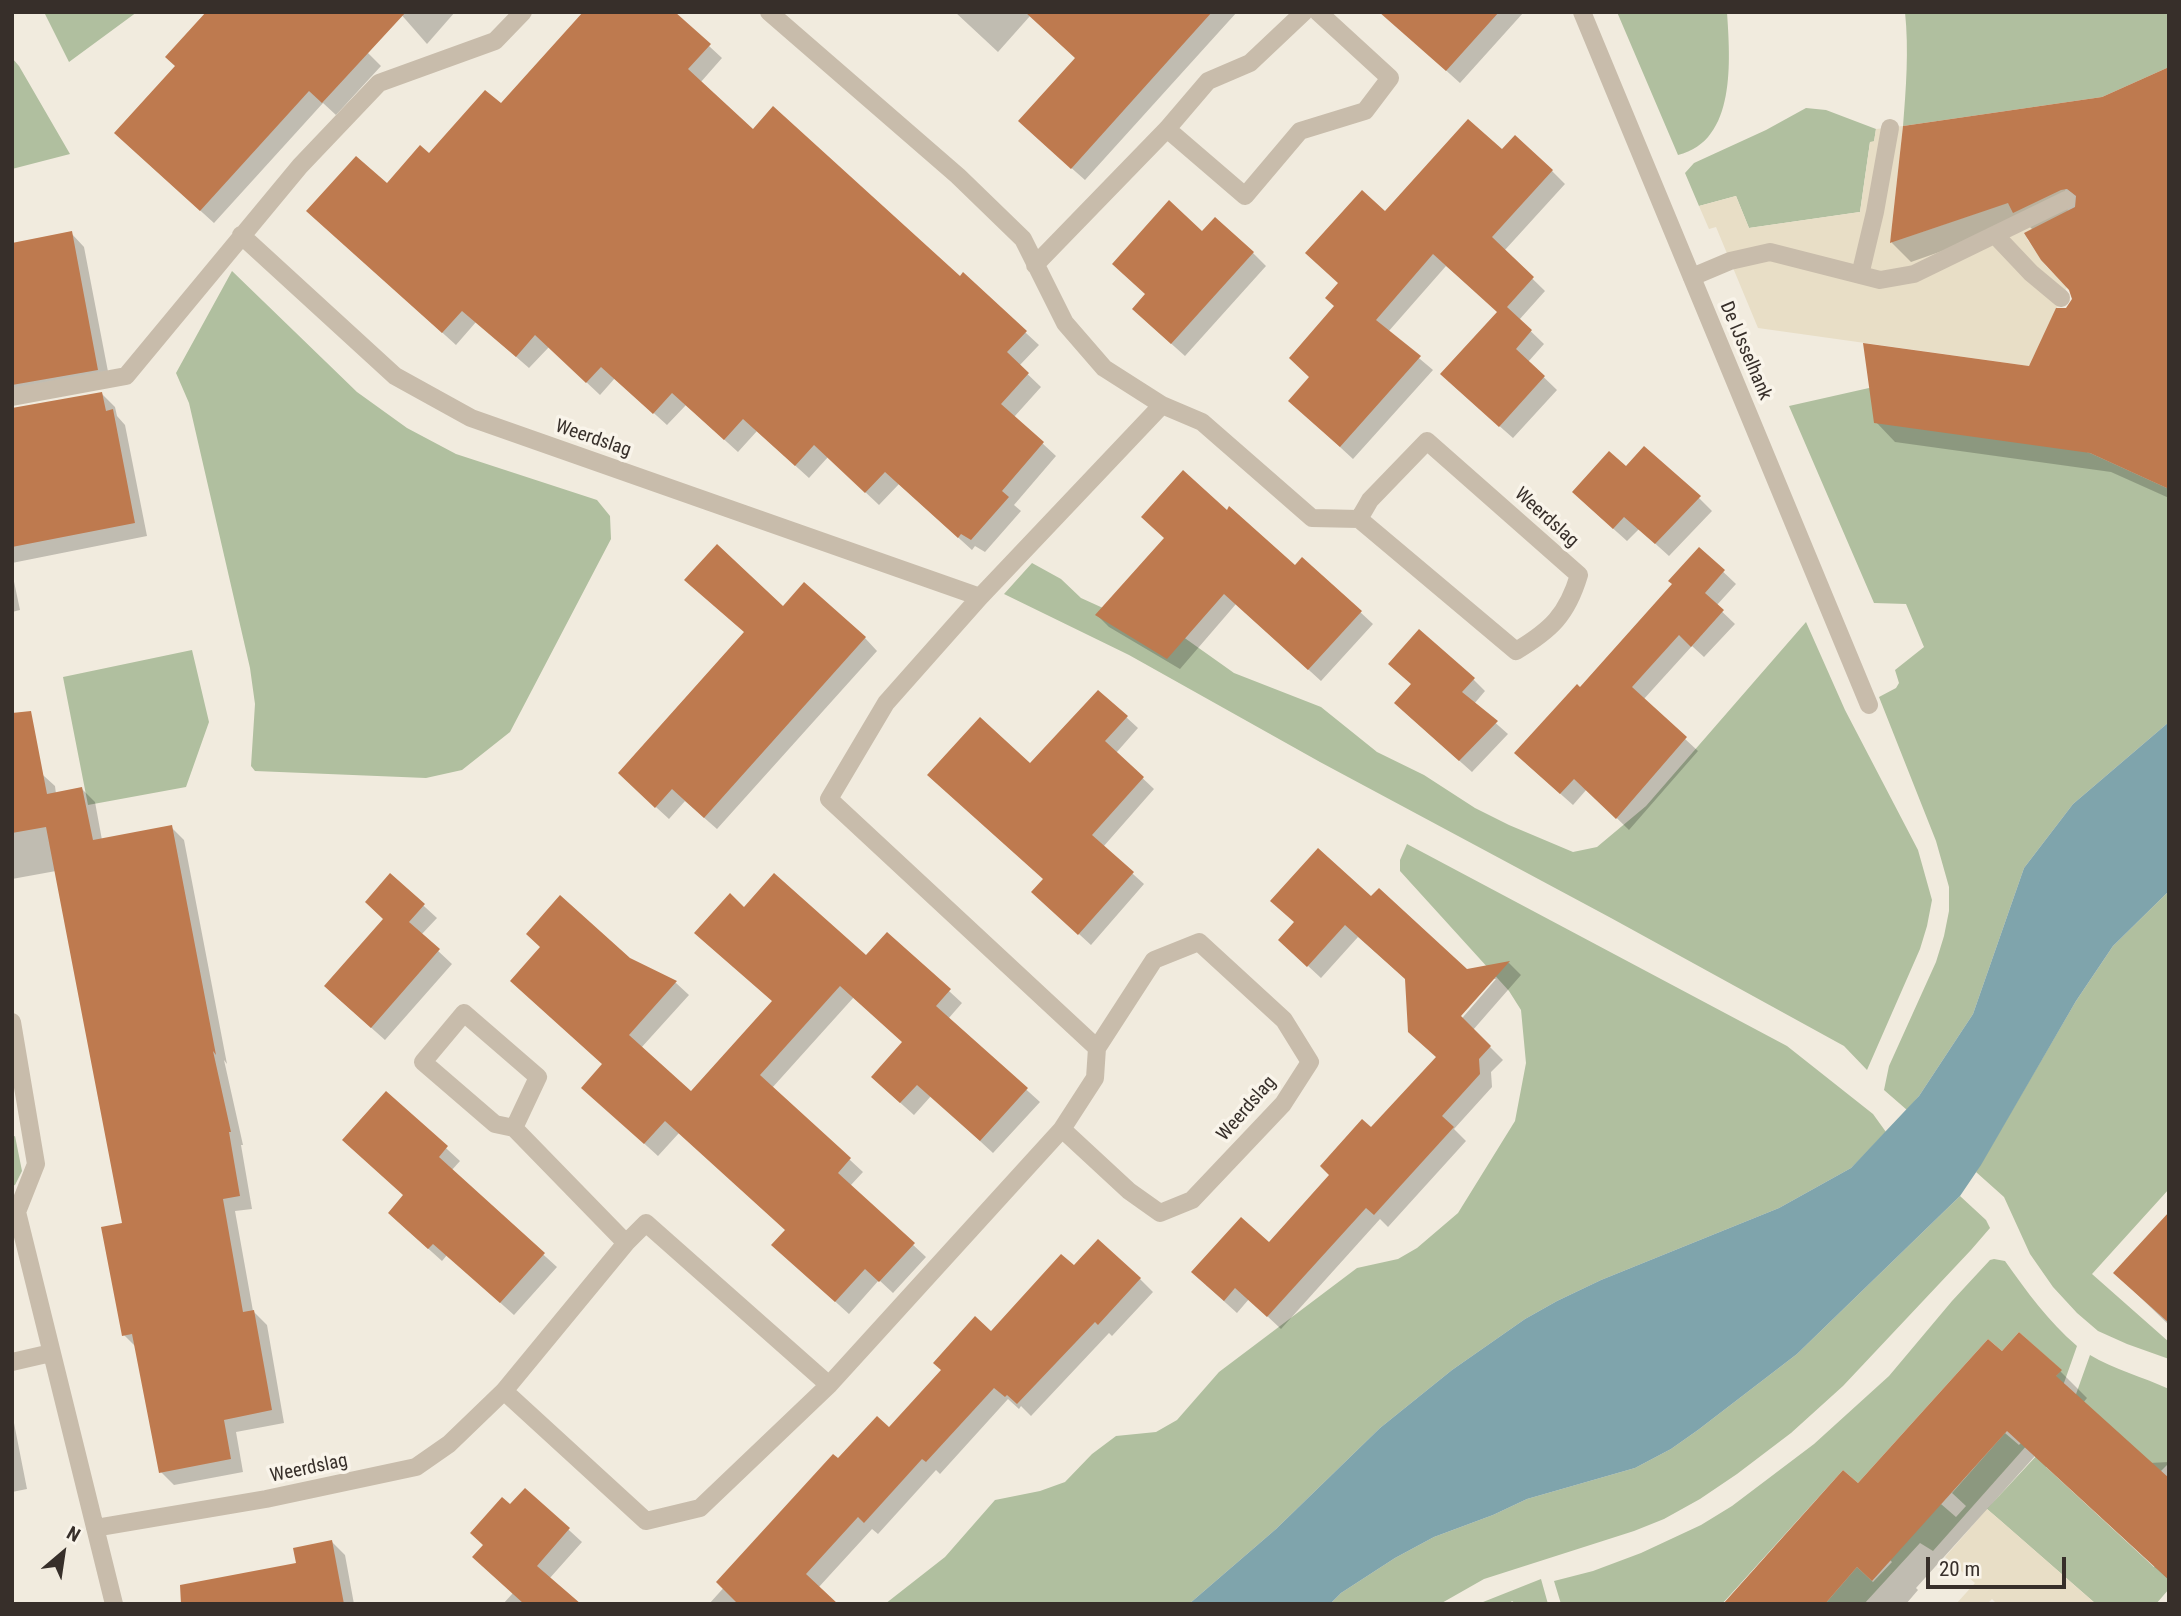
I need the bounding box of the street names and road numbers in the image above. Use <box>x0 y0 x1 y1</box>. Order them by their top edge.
street label: De IJsselhank <box>1714 298 1776 404</box>
street label: Weerdslag <box>552 415 634 463</box>
street label: Weerdslag <box>1509 483 1583 553</box>
street label: Weerdslag <box>1213 1072 1281 1146</box>
street label: Weerdslag <box>268 1450 350 1488</box>

